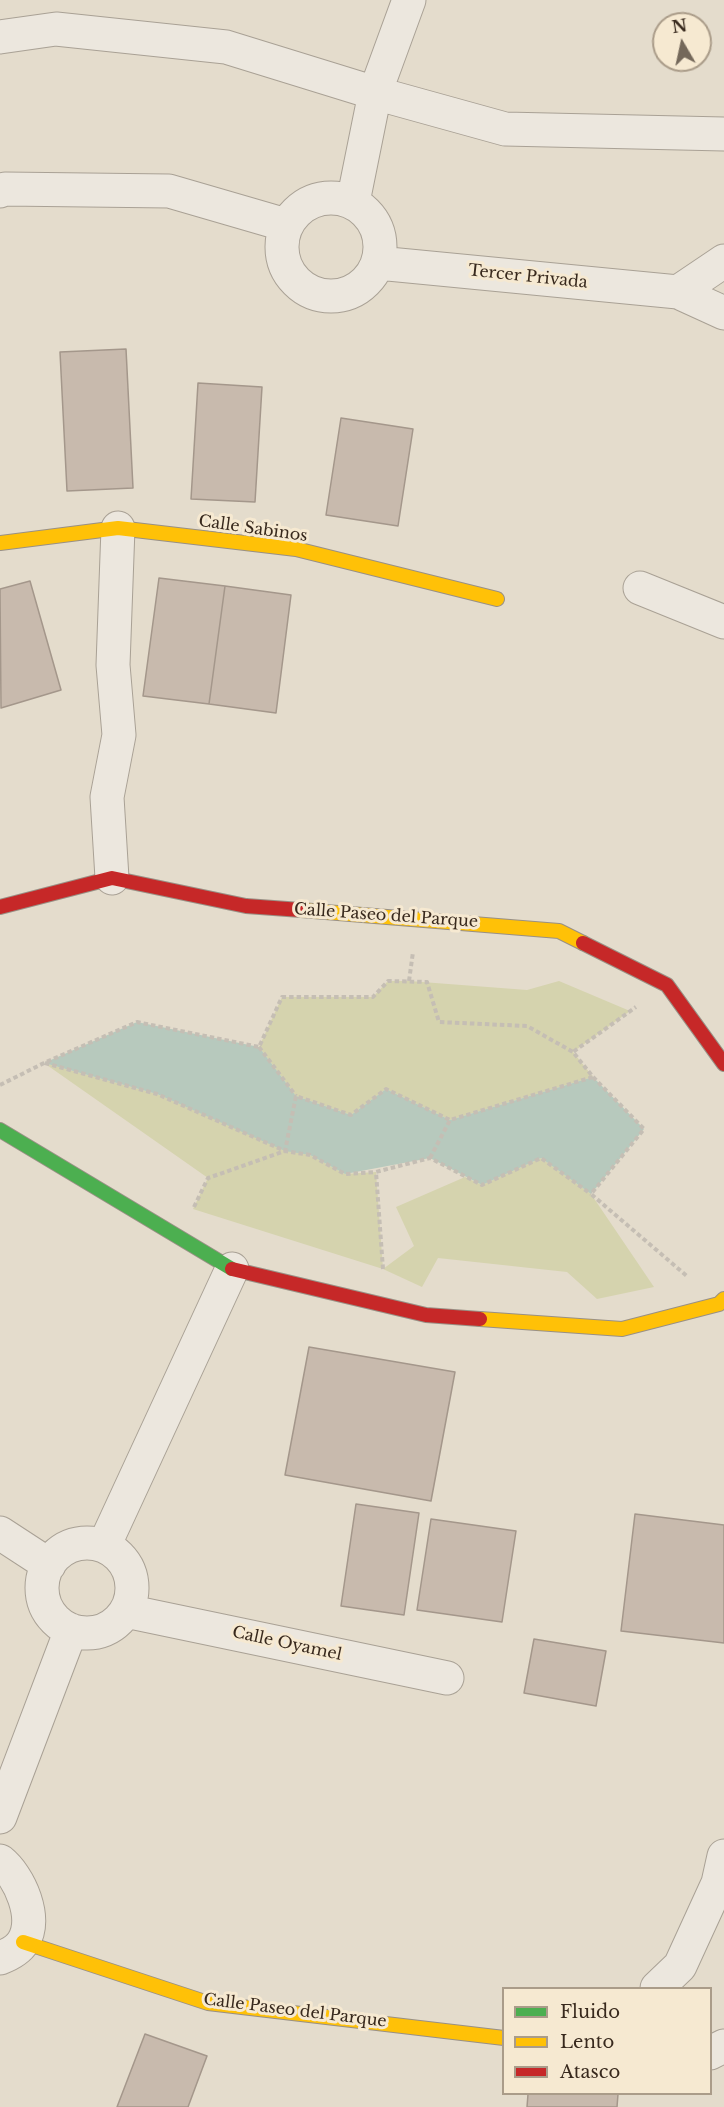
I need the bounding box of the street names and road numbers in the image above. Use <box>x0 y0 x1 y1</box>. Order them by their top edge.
street label: Tercer Privada <box>467 261 589 293</box>
street label: Calle Sabinos <box>197 512 309 546</box>
street label: Calle Paseo del Parque <box>293 900 479 932</box>
street label: Calle Oyamel <box>230 1623 344 1665</box>
street label: Calle Paseo del Parque <box>202 1990 388 2032</box>

